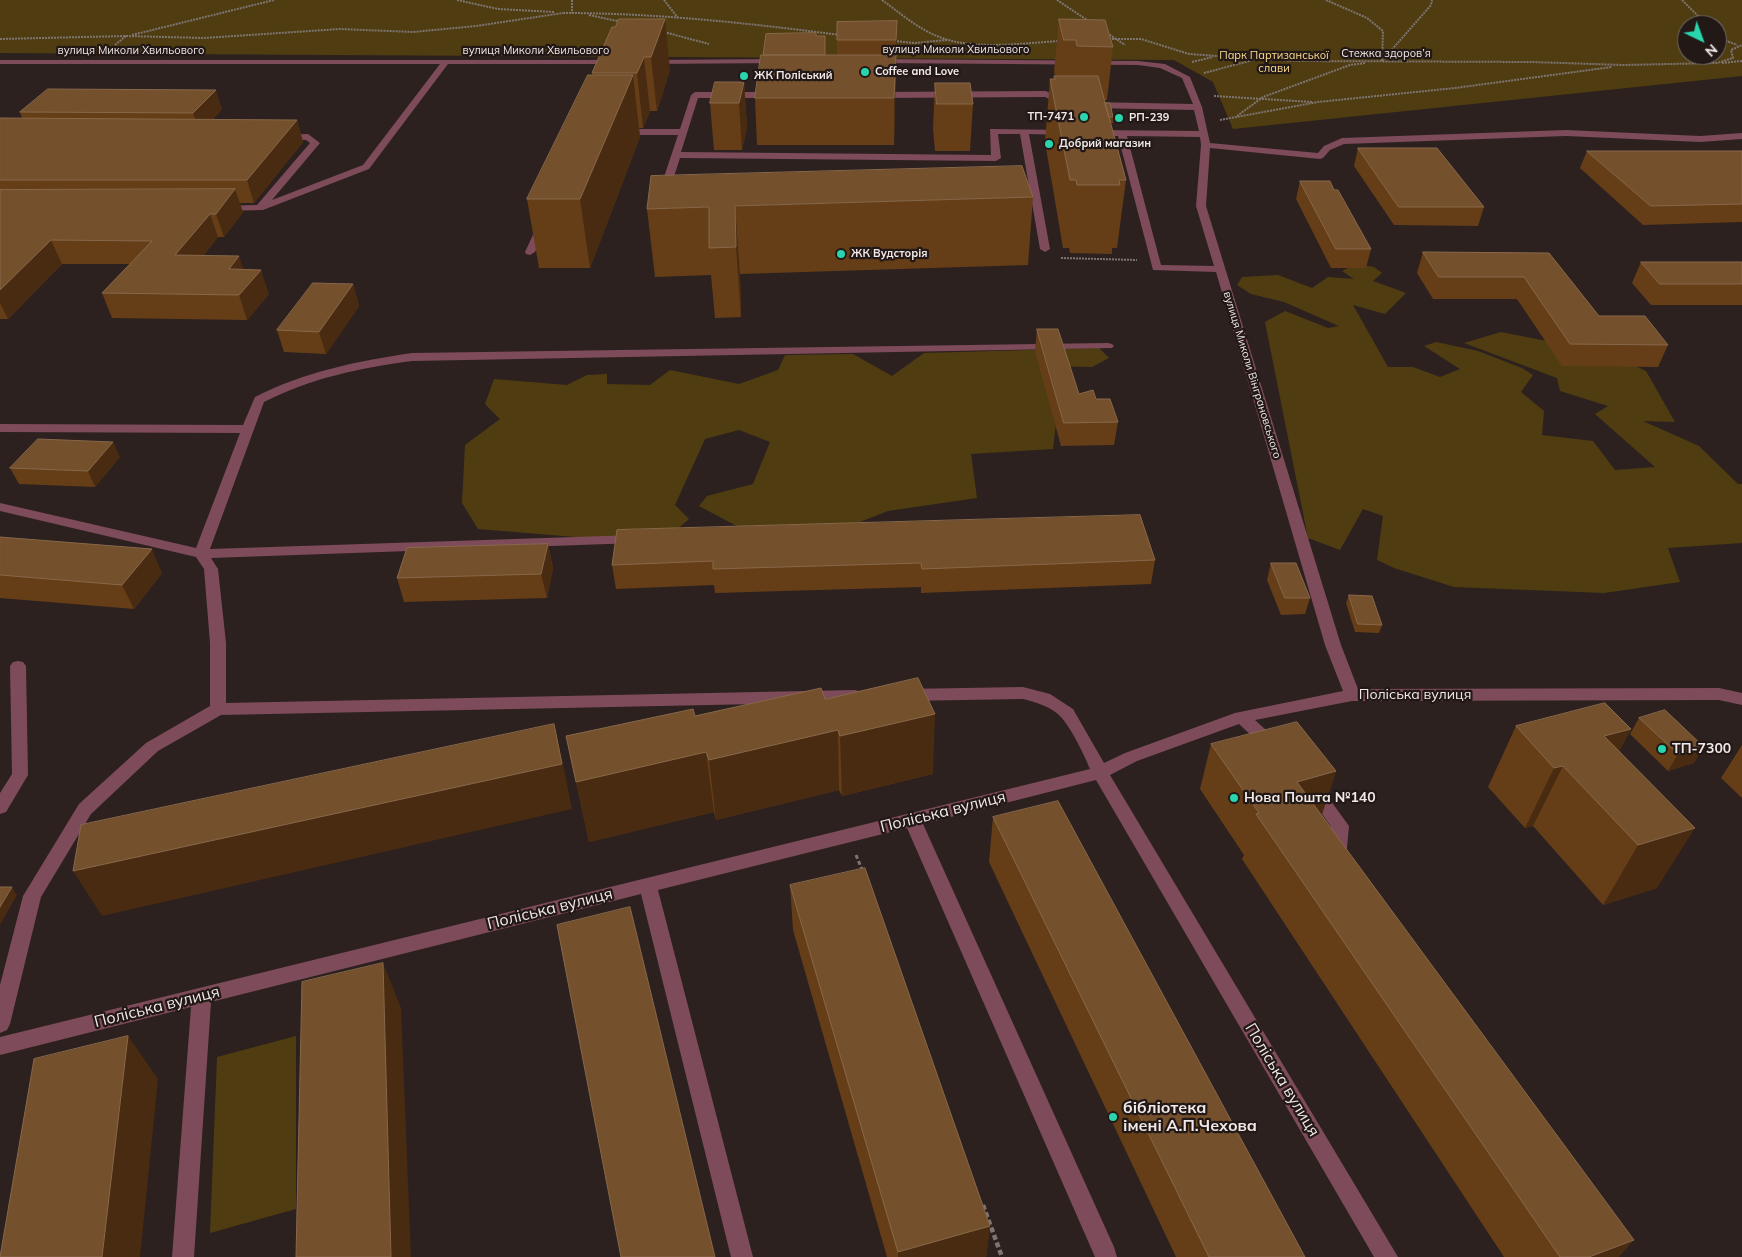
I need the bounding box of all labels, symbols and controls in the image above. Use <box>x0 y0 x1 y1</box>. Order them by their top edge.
north arrow <box>1677 15 1727 65</box>
text: N <box>1701 40 1721 61</box>
street label: вулиця Миколи Хвильового <box>882 43 1030 57</box>
street label: вулиця Миколи Хвильового <box>57 44 205 58</box>
street label: вулиця Миколи Хвильового <box>462 44 610 58</box>
street label: Стежка здоров’я <box>1341 47 1431 61</box>
park label: Парк Партизанської слави <box>1219 49 1329 75</box>
place label: Coffee and Love <box>875 65 959 79</box>
marker: Coffee and Love <box>859 66 871 78</box>
place label: ЖК Поліський <box>754 69 833 83</box>
marker: ЖК Поліський <box>738 70 750 82</box>
place label: ТП-7471 <box>1027 110 1074 124</box>
marker: ТП-7471 <box>1078 111 1090 123</box>
place label: РП-239 <box>1129 111 1169 125</box>
marker: РП-239 <box>1113 112 1125 124</box>
place label: Добрий магазин <box>1059 137 1151 151</box>
marker: Добрий магазин <box>1043 138 1055 150</box>
place label: ЖК Вудсторія <box>851 247 927 261</box>
marker: ЖК Вудсторія <box>835 248 847 260</box>
street label: вулиця Миколи Вінграновського <box>1220 290 1284 460</box>
street label: Поліська вулиця <box>1359 687 1471 703</box>
place label: ТП-7300 <box>1672 741 1731 757</box>
marker: ТП-7300 <box>1656 743 1668 755</box>
street label: Поліська вулиця <box>878 787 1008 837</box>
place label: Нова Пошта №140 <box>1244 790 1376 806</box>
marker: Нова Пошта №140 <box>1228 792 1240 804</box>
street label: Поліська вулиця <box>485 884 615 934</box>
street label: Поліська вулиця <box>92 982 222 1032</box>
street label: Поліська вулиця <box>1241 1020 1323 1140</box>
place label: бібліотека імені А.П.Чехова <box>1123 1098 1257 1136</box>
marker: бібліотека імені А.П.Чехова <box>1107 1111 1119 1123</box>

